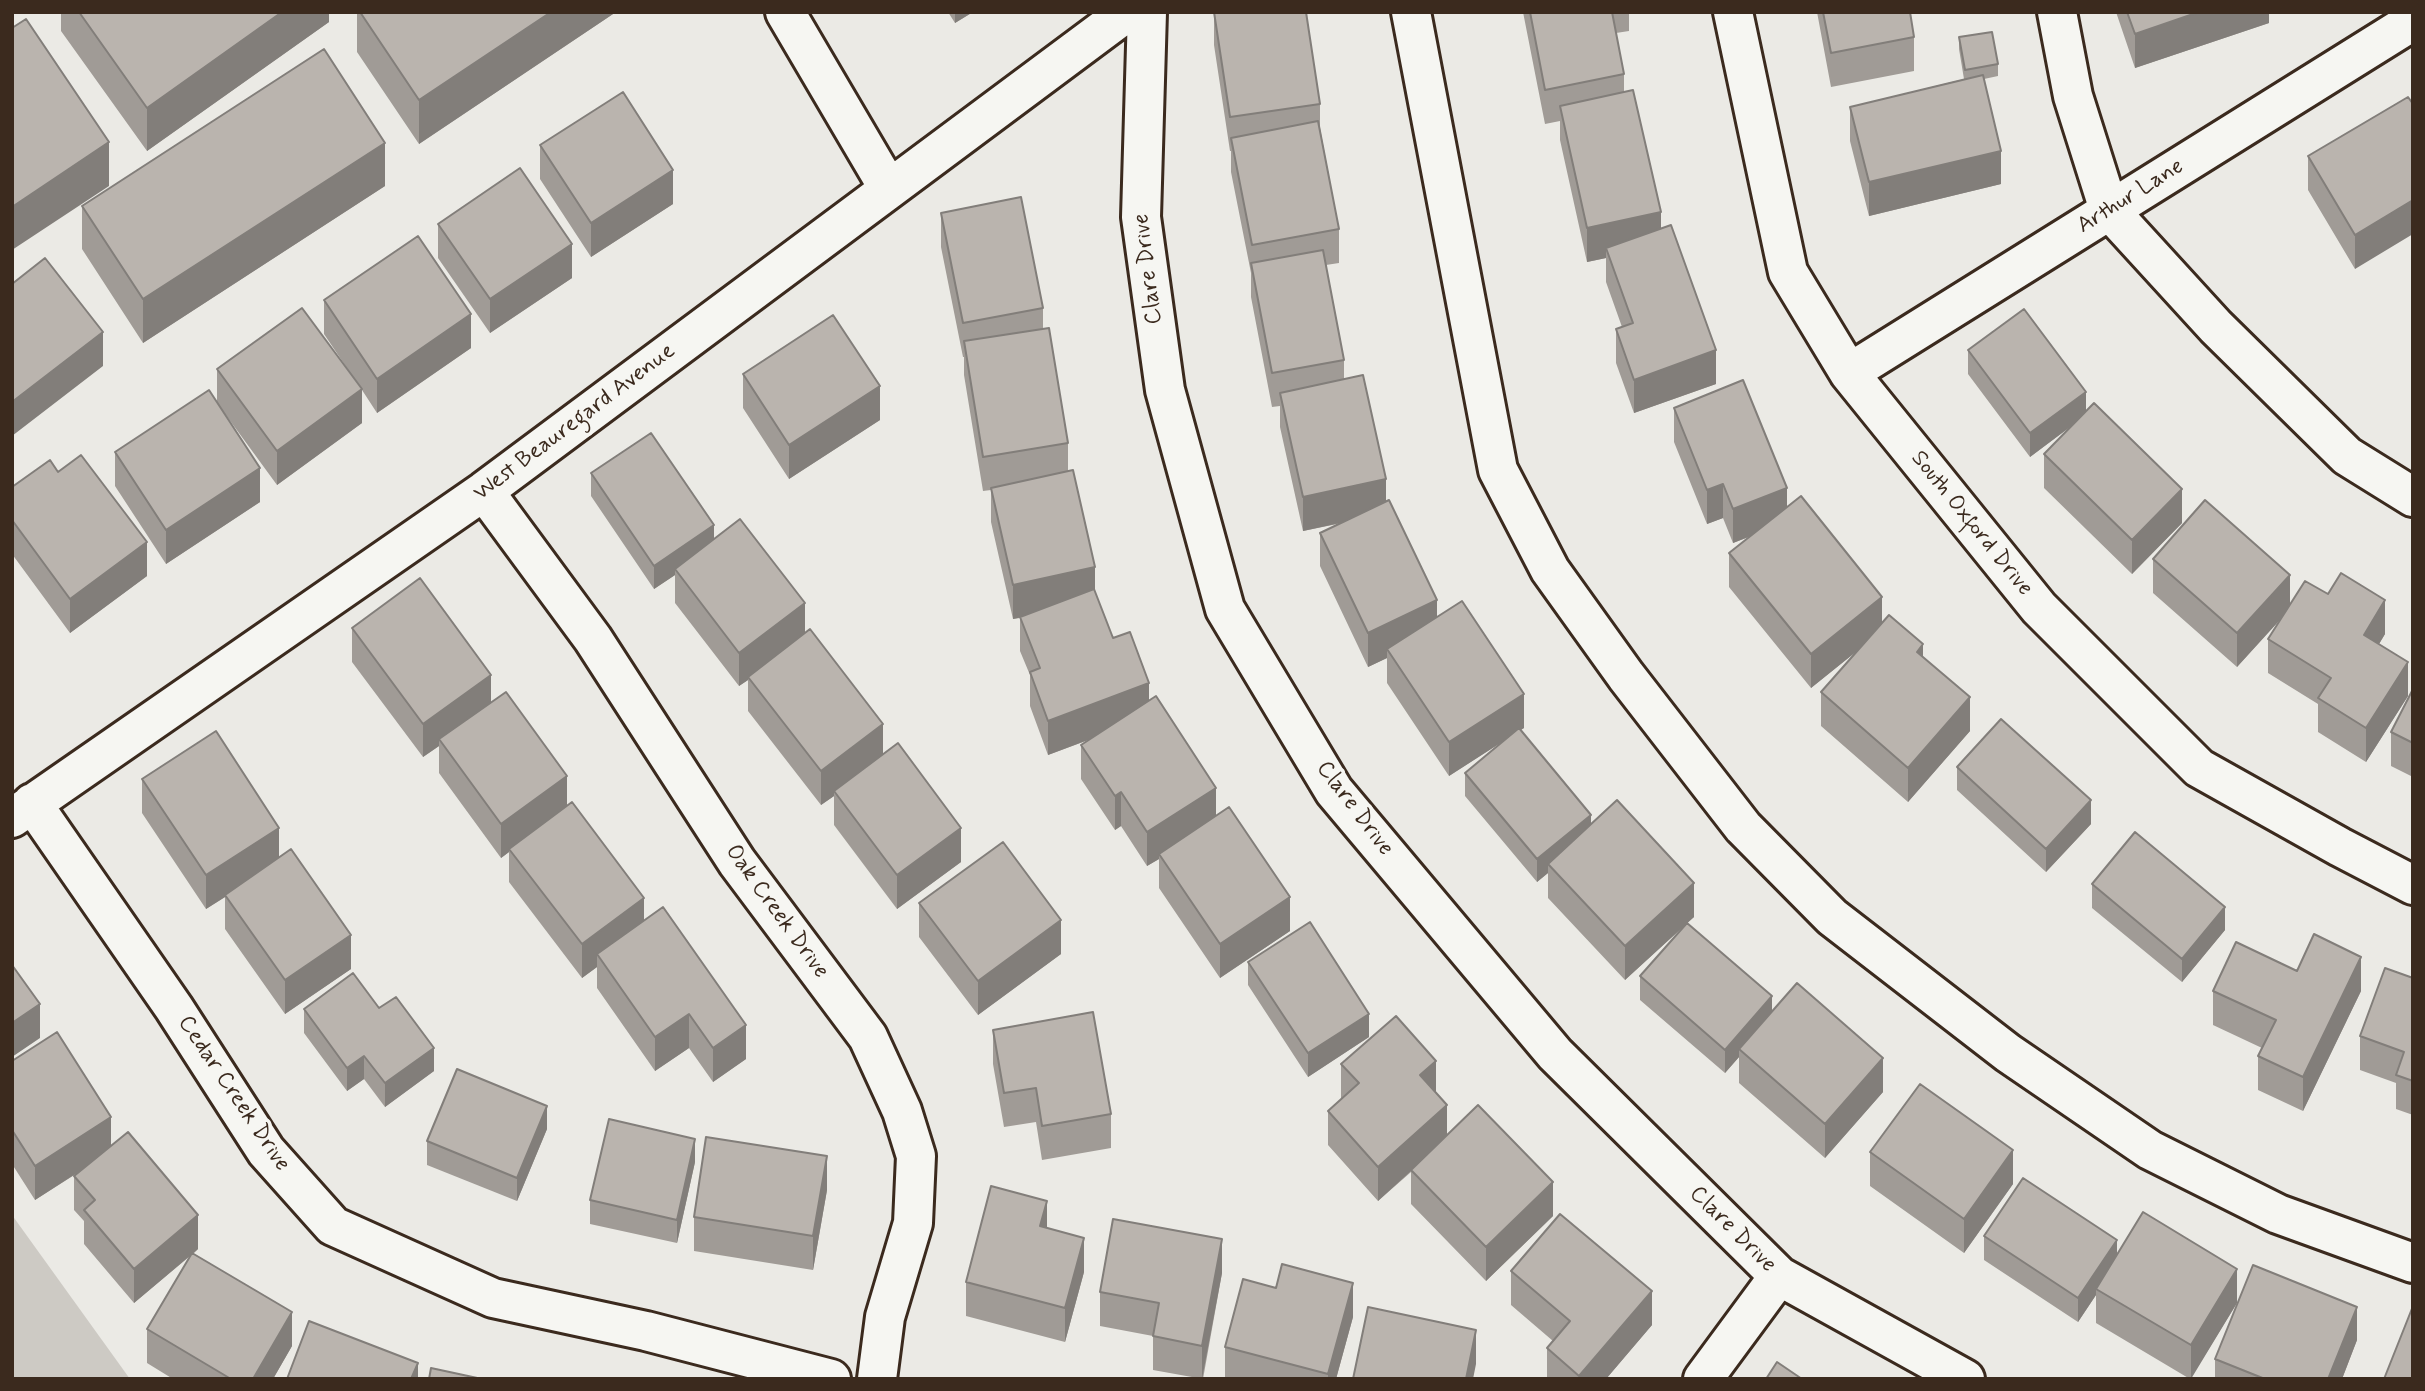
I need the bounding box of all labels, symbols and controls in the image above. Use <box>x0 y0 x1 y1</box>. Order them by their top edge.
street label: Arthur Lane <box>2073 153 2189 241</box>
street label: Clare Drive <box>1128 212 1170 326</box>
street label: West Beauregard Avenue <box>469 338 681 508</box>
street label: South Oxford Drive <box>1904 446 2038 602</box>
street label: Clare Drive <box>1309 756 1399 862</box>
street label: Oak Creek Drive <box>718 840 834 984</box>
street label: Cedar Creek Drive <box>171 1011 295 1177</box>
street label: Clare Drive <box>1683 1181 1781 1279</box>

